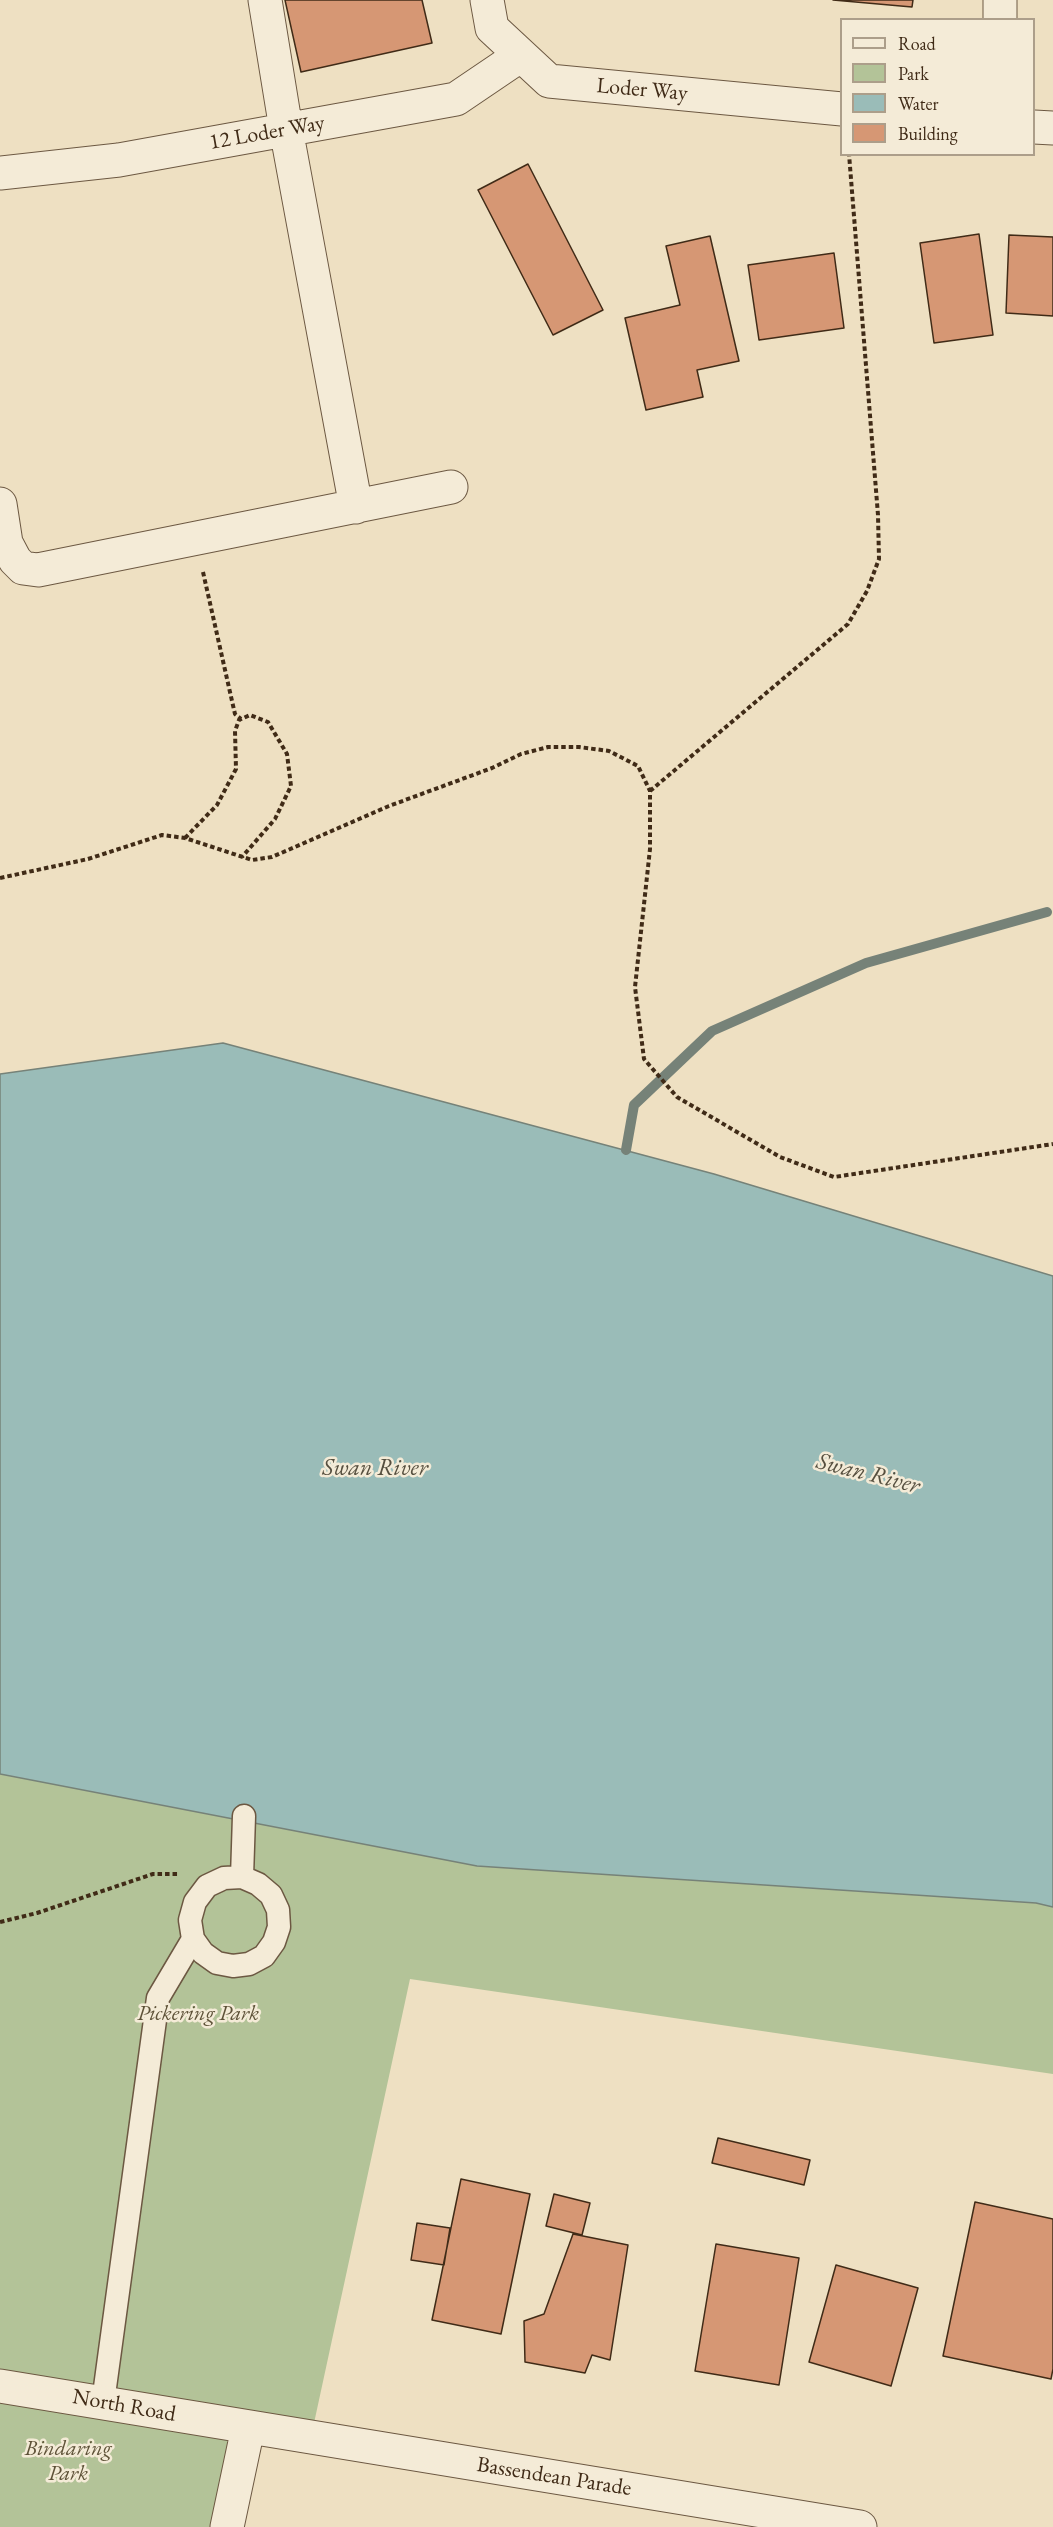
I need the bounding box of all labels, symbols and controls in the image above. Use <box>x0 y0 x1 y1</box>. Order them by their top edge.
legend <box>840 18 1035 156</box>
text: Road <box>898 32 936 55</box>
text: Park <box>898 62 929 85</box>
street label: Loder Way <box>595 73 689 107</box>
text: Water <box>898 92 939 115</box>
street label: 12 Loder Way <box>207 110 327 156</box>
text: Building <box>898 122 958 145</box>
water label: Swan River <box>813 1447 923 1501</box>
water label: Swan River <box>322 1454 428 1482</box>
park label: Pickering Park <box>137 2001 259 2027</box>
street label: North Road <box>70 2384 178 2428</box>
park label: Bindaring Park <box>24 2436 112 2488</box>
street label: Bassendean Parade <box>475 2452 633 2502</box>

